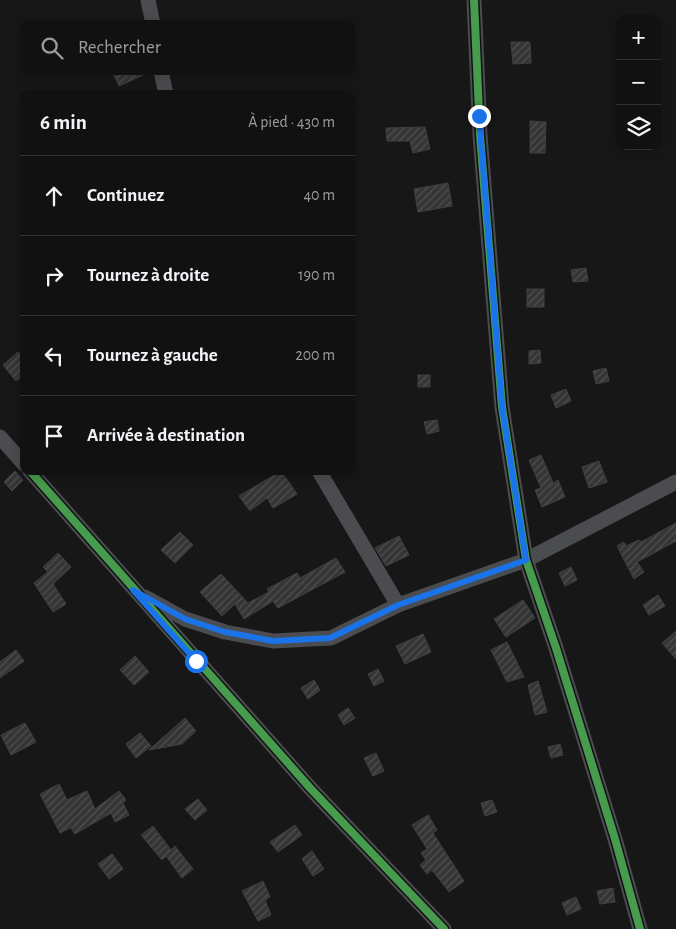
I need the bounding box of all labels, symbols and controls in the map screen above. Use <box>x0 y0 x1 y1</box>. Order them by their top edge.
map controls <box>616 15 661 150</box>
button: + <box>616 15 661 60</box>
search box <box>20 20 355 75</box>
icon: search <box>38 34 66 62</box>
text: Rechercher <box>78 38 161 57</box>
button: − <box>616 60 661 105</box>
route end <box>468 105 491 128</box>
button: layers <box>616 105 661 150</box>
text: 6 min <box>40 112 87 133</box>
text: À pied · 430 m <box>248 114 335 130</box>
icon: ahead <box>40 182 68 210</box>
text: Continuez <box>87 186 164 205</box>
text: 40 m <box>303 187 335 203</box>
icon: right <box>40 262 68 290</box>
text: Tournez à droite <box>87 266 209 285</box>
text: 190 m <box>298 267 335 283</box>
icon: left <box>40 342 68 370</box>
text: Tournez à gauche <box>87 346 218 365</box>
text: 200 m <box>295 347 335 363</box>
icon: arrive <box>40 422 68 450</box>
text: Arrivée à destination <box>87 426 245 445</box>
route start <box>185 650 208 673</box>

